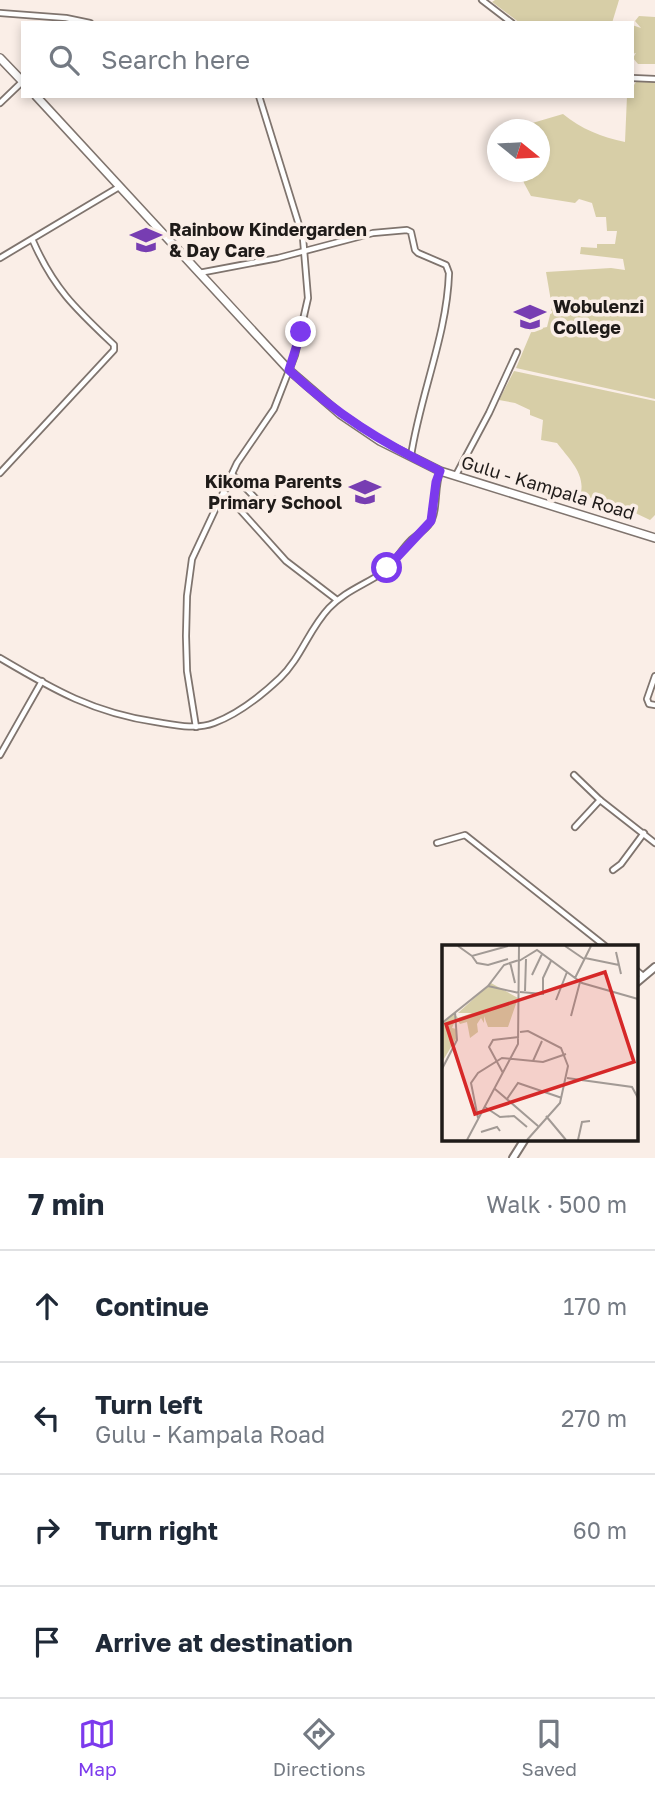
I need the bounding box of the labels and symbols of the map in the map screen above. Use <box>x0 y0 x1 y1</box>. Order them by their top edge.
north arrow <box>487 119 550 182</box>
place label: Rainbow Kindergarden & Day Care <box>169 218 367 261</box>
school or university icon: Rainbow Kindergarden & Day Care <box>129 223 163 257</box>
place label: Wobulenzi College <box>553 295 644 338</box>
school or university icon: Wobulenzi College <box>513 300 547 334</box>
route end <box>285 316 316 347</box>
street label: Gulu - Kampala Road <box>459 450 638 524</box>
place label: Kikoma Parents Primary School <box>205 470 342 513</box>
school or university icon: Kikoma Parents Primary School <box>348 475 382 509</box>
route start <box>371 552 402 583</box>
inset map <box>442 945 638 1140</box>

